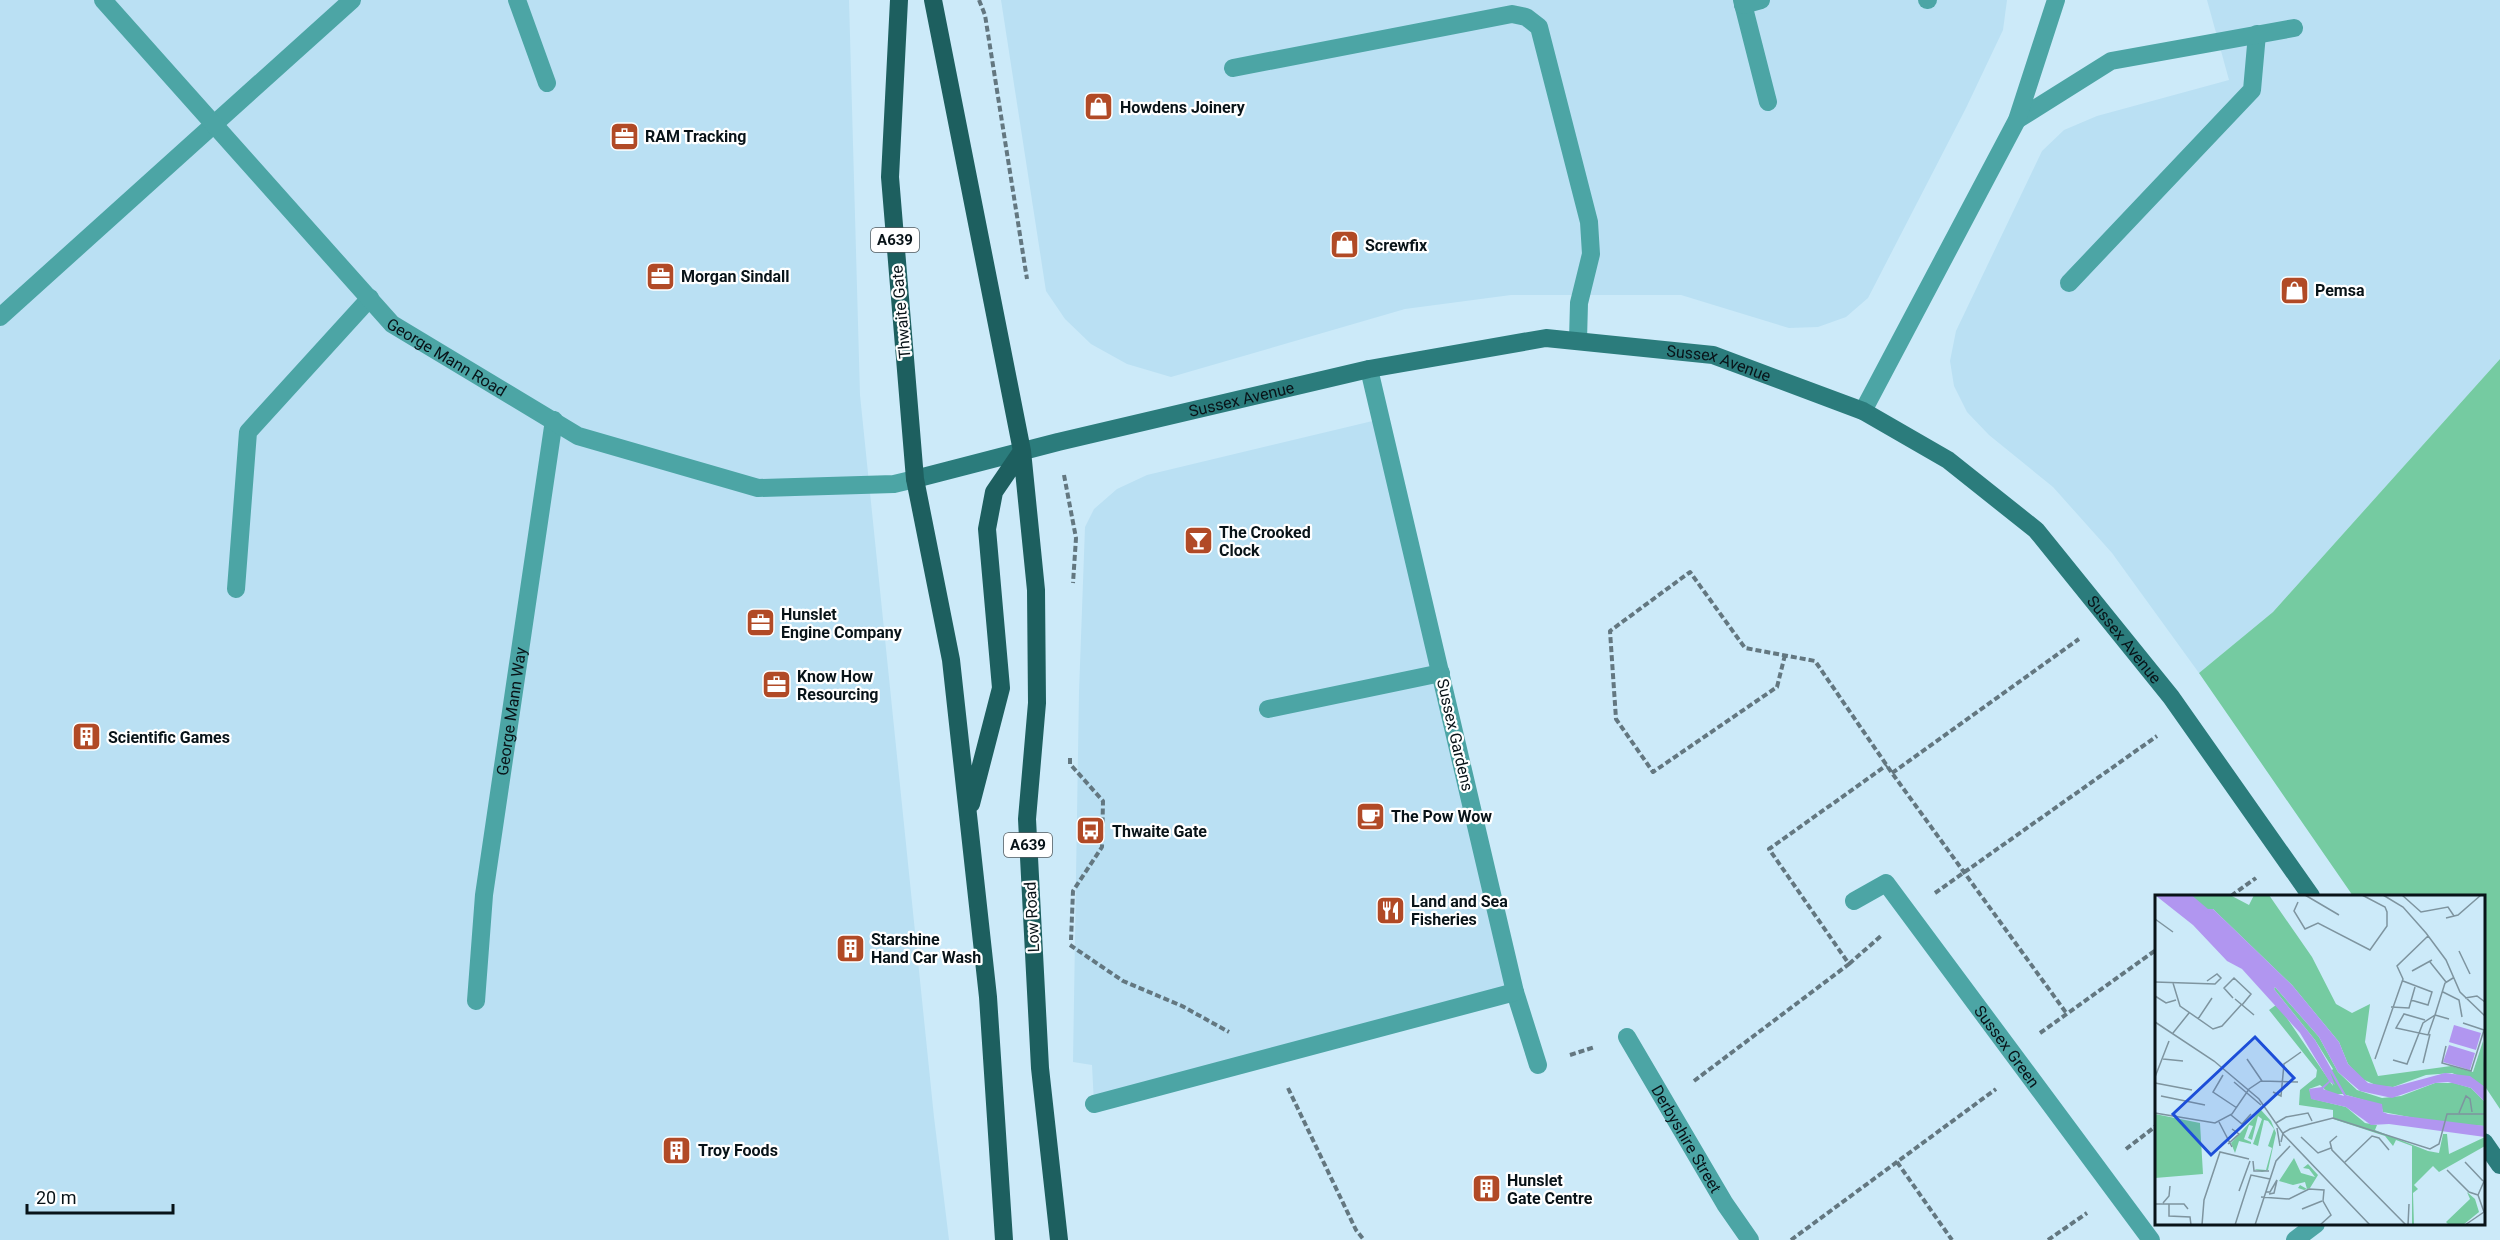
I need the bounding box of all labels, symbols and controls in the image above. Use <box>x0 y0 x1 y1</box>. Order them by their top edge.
shop icon: Howdens Joinery <box>1083 91 1115 123</box>
place label: Howdens Joinery <box>1120 98 1246 117</box>
office icon: RAM Tracking <box>608 120 640 152</box>
place label: RAM Tracking <box>645 127 746 146</box>
road number: A639 <box>871 228 919 252</box>
shop icon: Screwfix <box>1328 229 1360 261</box>
place label: Screwfix <box>1365 236 1428 255</box>
office icon: Morgan Sindall <box>644 260 676 292</box>
street label: Thwaite Gate <box>887 264 915 360</box>
place label: Morgan Sindall <box>681 267 790 286</box>
shop icon: Pemsa <box>2278 274 2310 306</box>
place label: Pemsa <box>2315 281 2365 300</box>
street label: George Mann Road <box>383 314 510 400</box>
street label: Sussex Avenue <box>1666 341 1774 385</box>
street label: Sussex Avenue <box>1187 377 1296 421</box>
place label: The Crooked Clock <box>1219 523 1311 560</box>
bar icon: The Crooked Clock <box>1182 525 1214 557</box>
street label: Sussex Avenue <box>2083 592 2166 687</box>
place label: Hunslet Engine Company <box>781 605 903 642</box>
office icon: Hunslet Engine Company <box>744 607 776 639</box>
street label: George Mann Way <box>492 645 530 777</box>
place label: Know How Resourcing <box>797 667 879 704</box>
office icon: Know How Resourcing <box>760 669 792 701</box>
street label: Sussex Gardens <box>1433 677 1477 793</box>
building icon: Scientific Games <box>71 721 103 753</box>
place label: Scientific Games <box>108 728 230 747</box>
cafe icon: The Pow Wow <box>1354 800 1386 832</box>
place label: The Pow Wow <box>1391 807 1492 826</box>
bus stop icon: Thwaite Gate <box>1075 815 1107 847</box>
place label: Thwaite Gate <box>1112 822 1207 841</box>
road number: A639 <box>1004 833 1052 857</box>
street label: Low Road <box>1021 881 1043 953</box>
place label: Land and Sea Fisheries <box>1411 892 1508 929</box>
restaurant icon: Land and Sea Fisheries <box>1374 894 1406 926</box>
inset map <box>2155 895 2485 1225</box>
place label: Starshine Hand Car Wash <box>871 930 981 967</box>
building icon: Starshine Hand Car Wash <box>834 932 866 964</box>
street label: Sussex Green <box>1971 1002 2044 1091</box>
street label: Derbyshire Street <box>1648 1081 1726 1196</box>
building icon: Troy Foods <box>661 1134 693 1166</box>
place label: Troy Foods <box>698 1141 778 1160</box>
place label: Hunslet Gate Centre <box>1507 1171 1593 1208</box>
building icon: Hunslet Gate Centre <box>1470 1173 1502 1205</box>
scale bar <box>27 1177 172 1215</box>
text: 20 m <box>36 1187 76 1208</box>

